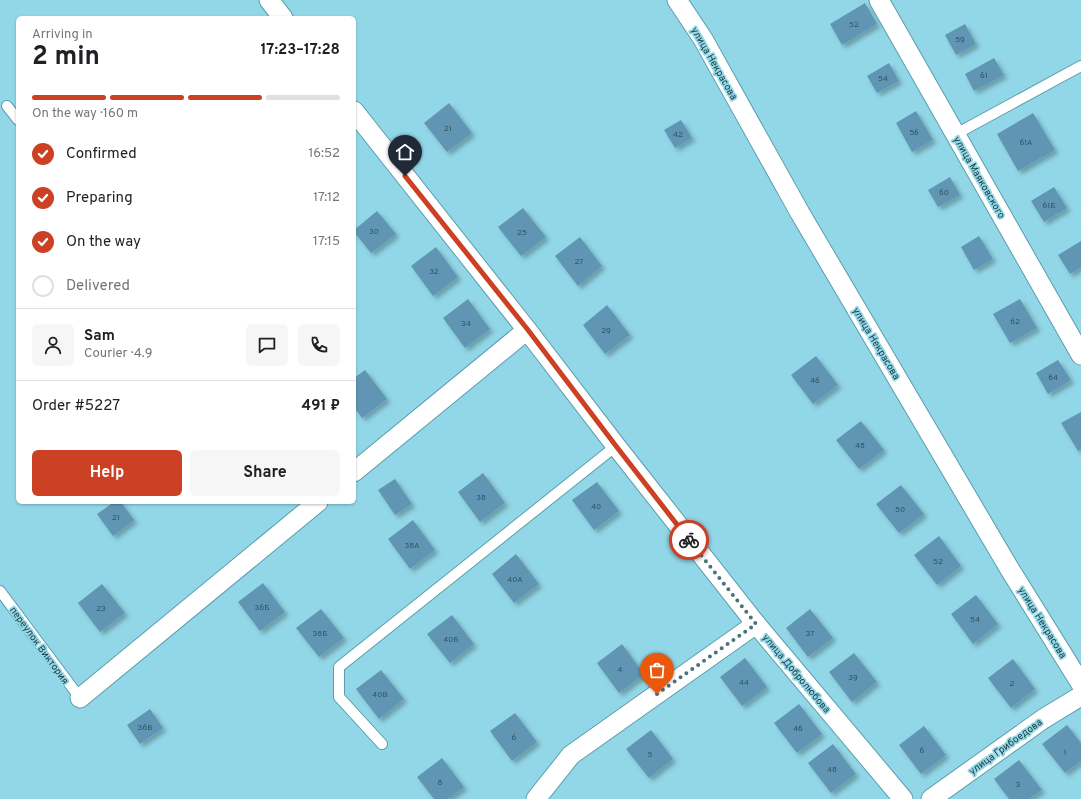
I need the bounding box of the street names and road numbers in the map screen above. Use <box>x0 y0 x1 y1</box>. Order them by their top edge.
street label: улица Некрасова <box>688 25 740 102</box>
street label: улица Маяковского <box>950 134 1008 222</box>
street label: улица Некрасова <box>849 305 902 382</box>
street label: улица Некрасова <box>1015 585 1069 661</box>
street label: переулок Виктория <box>6 604 71 687</box>
street label: улица Добролюбова <box>759 632 833 716</box>
street label: улица Грибоедова <box>967 716 1045 778</box>

